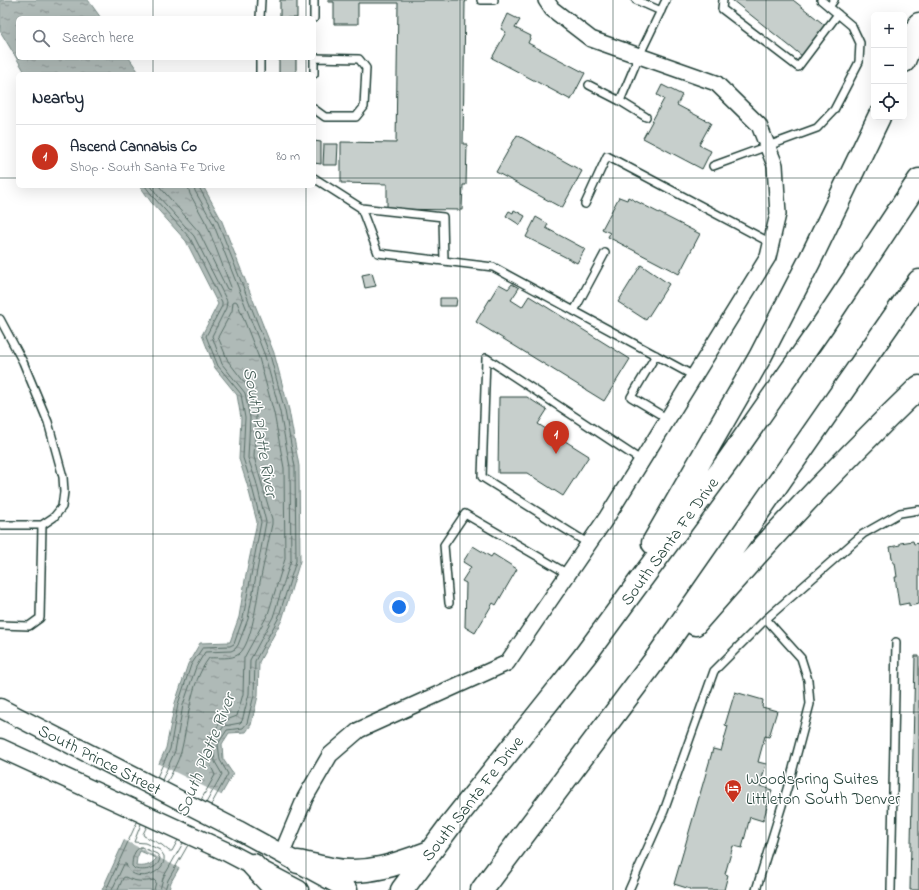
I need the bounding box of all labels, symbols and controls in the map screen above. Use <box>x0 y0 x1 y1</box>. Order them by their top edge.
map controls <box>871 12 907 120</box>
button: + <box>871 12 907 48</box>
search box <box>16 16 316 60</box>
icon: search <box>30 27 52 49</box>
text: Search here <box>62 27 134 49</box>
button: − <box>871 48 907 84</box>
button: locate <box>871 84 907 120</box>
text: Nearby <box>32 86 84 111</box>
text: Ascend Cannabis Co <box>70 136 197 158</box>
text: 1 <box>43 147 47 166</box>
text: 80 m <box>276 147 300 166</box>
text: Shop · South Santa Fe Drive <box>70 158 225 177</box>
water label: South Platte River <box>235 365 284 502</box>
pin: 1 <box>543 421 569 454</box>
street label: South Santa Fe Drive <box>615 472 726 611</box>
your location <box>389 597 409 617</box>
water label: South Platte River <box>170 688 244 822</box>
street label: South Prince Street <box>33 718 165 802</box>
street label: South Santa Fe Drive <box>416 730 531 867</box>
place label: Woodspring Suites Littleton South Denver <box>746 767 901 812</box>
hotel icon: Woodspring Suites Littleton South Denver <box>723 778 743 803</box>

